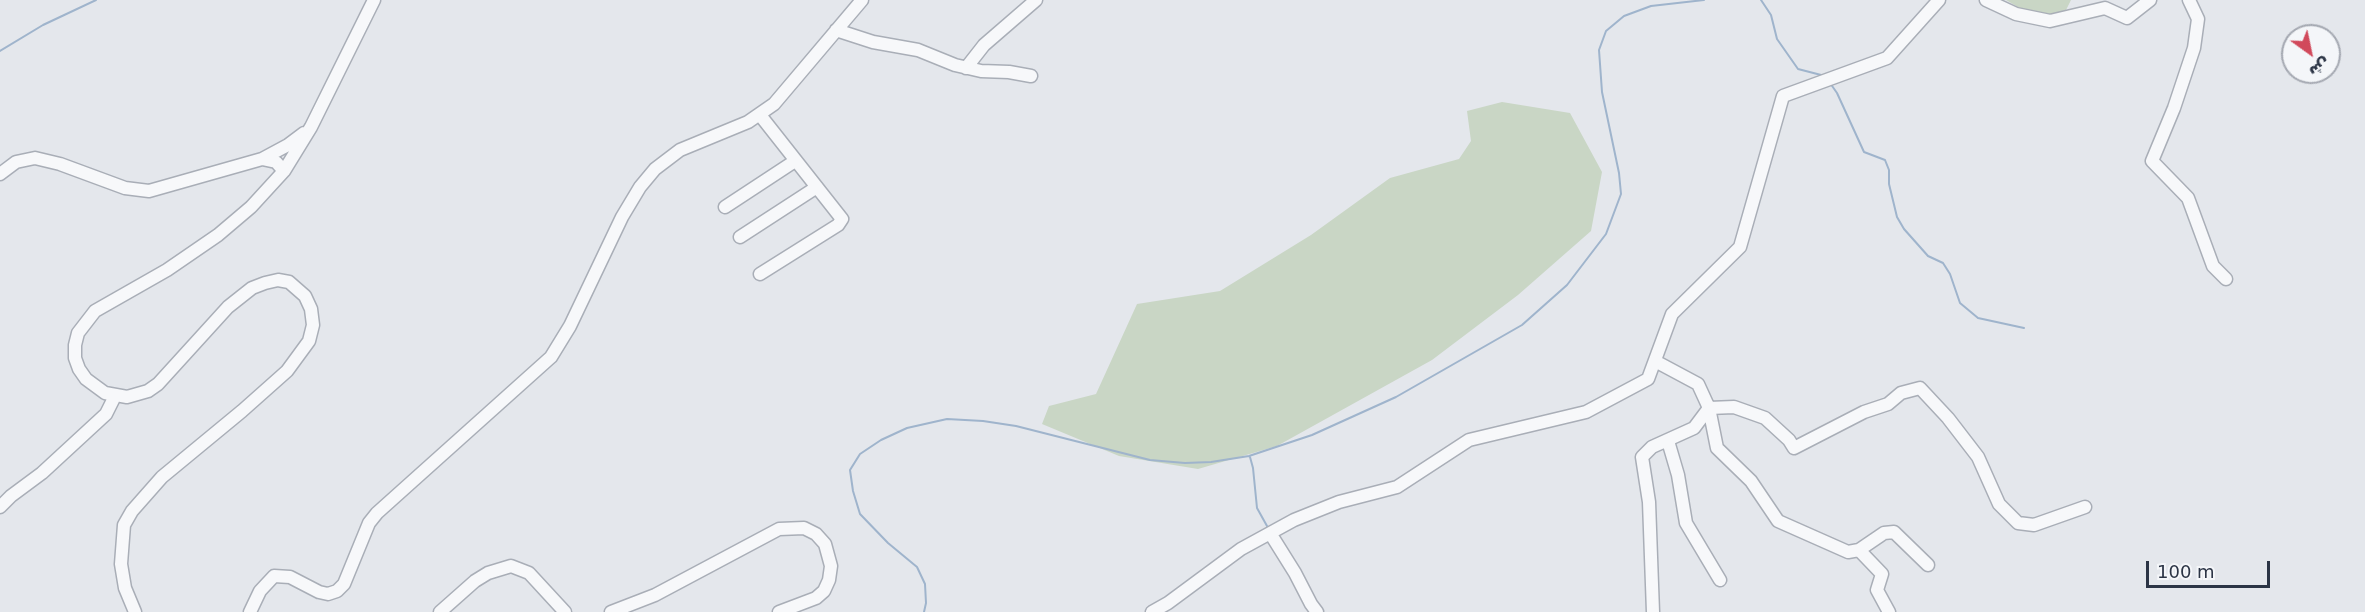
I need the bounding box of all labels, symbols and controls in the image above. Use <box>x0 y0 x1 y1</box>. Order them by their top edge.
north arrow <box>2281 24 2341 84</box>
text: ش <box>2306 54 2334 82</box>
scale bar <box>2149 549 2274 587</box>
text: 100 m <box>2157 561 2215 582</box>

